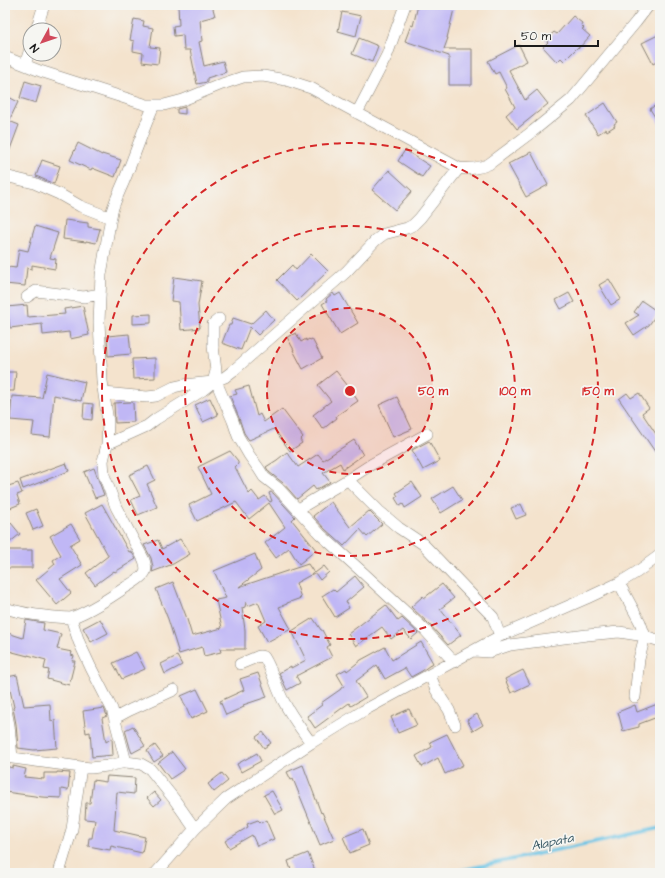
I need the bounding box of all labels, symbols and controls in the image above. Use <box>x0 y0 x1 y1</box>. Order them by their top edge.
north arrow <box>22 22 62 62</box>
scale bar <box>515 22 598 48</box>
text: 50 m <box>521 28 552 45</box>
text: N <box>27 41 43 56</box>
text: 50 m <box>418 383 449 400</box>
text: 100 m <box>500 383 531 400</box>
text: 150 m <box>582 383 615 400</box>
centre of rings <box>343 384 357 398</box>
water label: Alapata <box>529 828 576 855</box>

